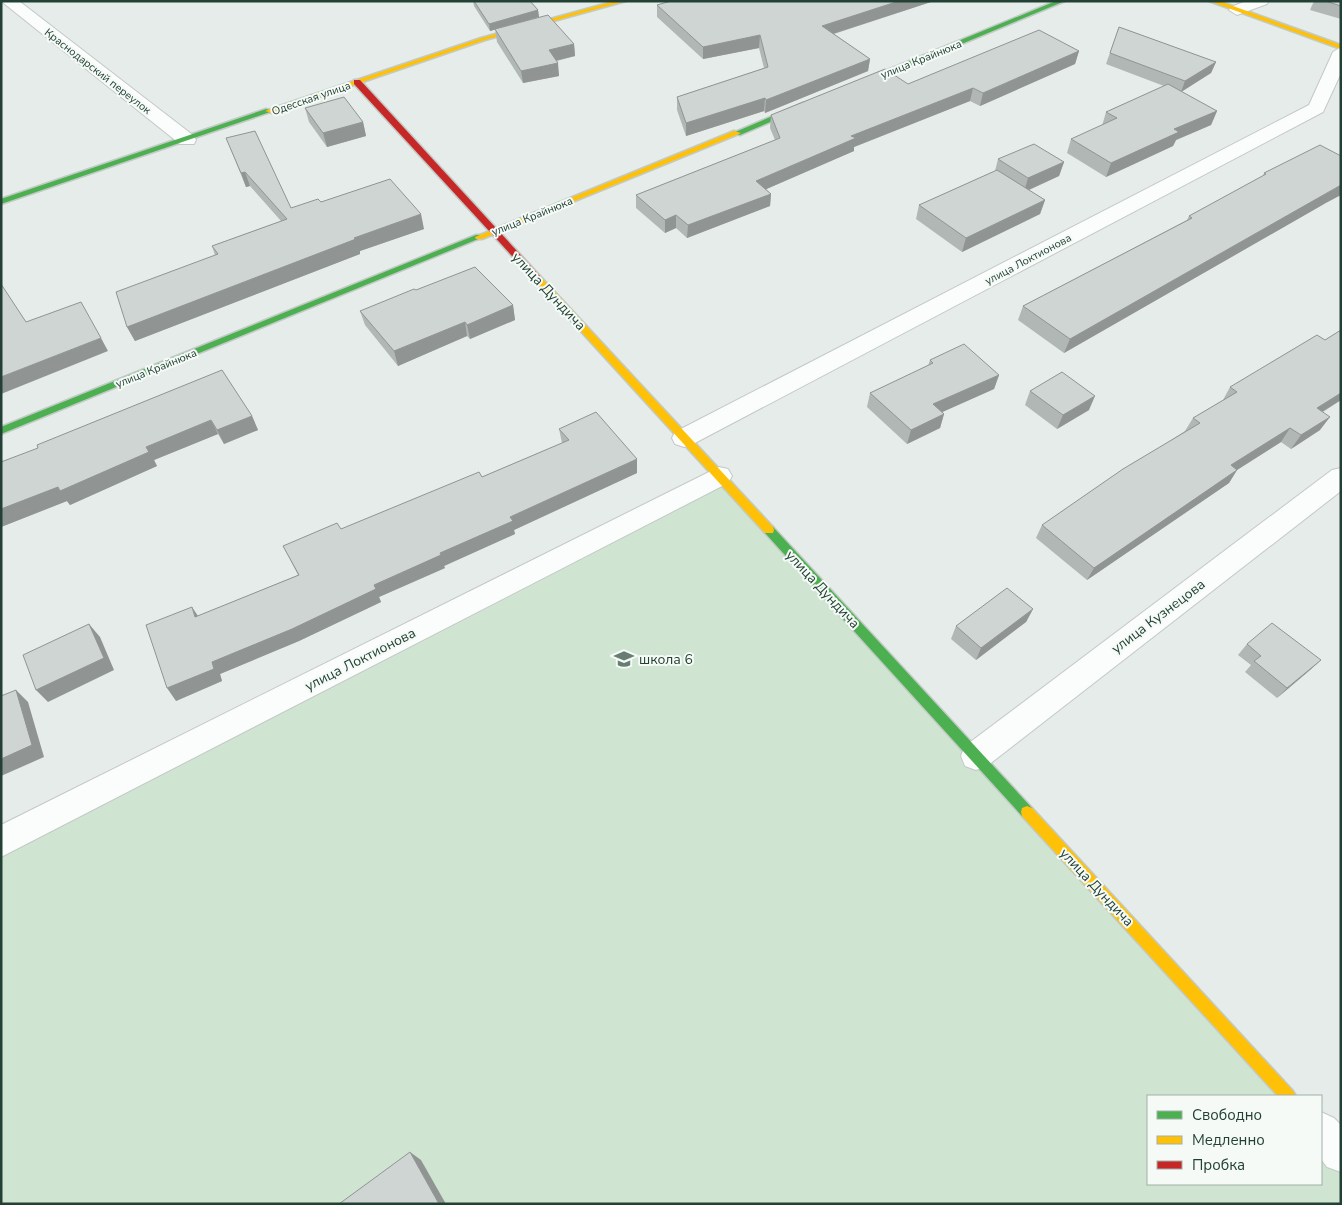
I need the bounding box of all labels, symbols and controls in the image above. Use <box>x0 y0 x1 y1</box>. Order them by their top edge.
street label: Краснодарский переулок <box>41 25 154 118</box>
street label: улица Крайнюка <box>878 36 964 83</box>
street label: Одесская улица <box>270 78 353 119</box>
street label: улица Крайнюка <box>489 193 575 240</box>
street label: улица Локтионова <box>982 230 1074 289</box>
street label: улица Дундича <box>507 248 590 335</box>
street label: улица Крайнюка <box>113 345 199 392</box>
street label: улица Дундича <box>781 546 864 633</box>
street label: улица Кузнецова <box>1108 575 1209 658</box>
street label: улица Локтионова <box>302 623 419 696</box>
school or university icon: школа 6 <box>613 648 635 670</box>
place label: школа 6 <box>639 650 693 669</box>
street label: улица Дундича <box>1055 844 1138 931</box>
legend <box>1147 1095 1322 1185</box>
text: Свободно <box>1192 1105 1262 1125</box>
text: Медленно <box>1192 1130 1265 1150</box>
text: Пробка <box>1192 1155 1245 1175</box>

